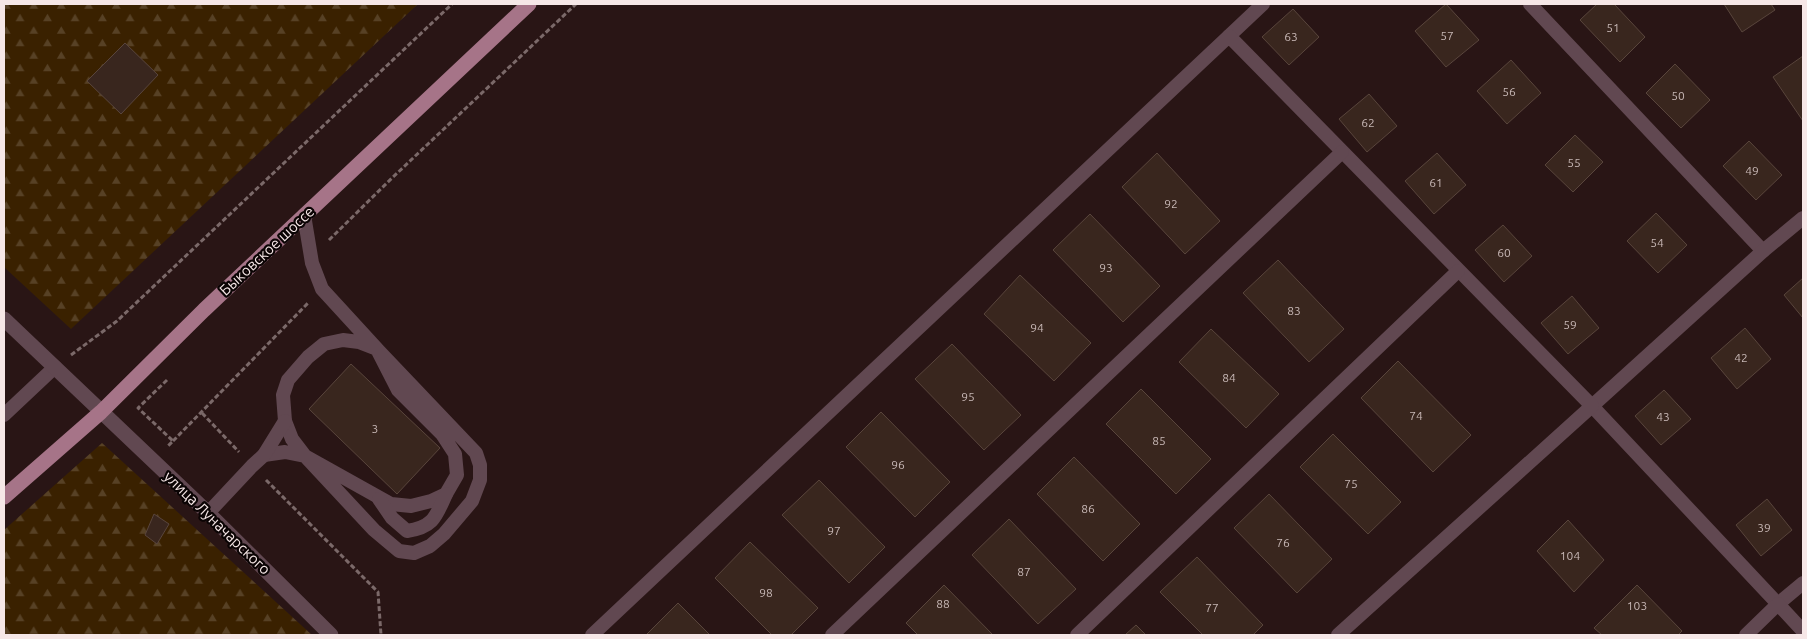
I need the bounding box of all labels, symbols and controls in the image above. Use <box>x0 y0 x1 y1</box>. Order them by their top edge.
house number: 51 <box>1606 21 1620 34</box>
house number: 57 <box>1440 29 1454 42</box>
house number: 63 <box>1284 30 1298 43</box>
house number: 56 <box>1502 85 1516 98</box>
house number: 50 <box>1671 89 1685 102</box>
house number: 62 <box>1361 116 1375 129</box>
house number: 55 <box>1567 156 1581 169</box>
house number: 49 <box>1745 164 1759 177</box>
house number: 61 <box>1429 176 1443 189</box>
house number: 92 <box>1164 197 1178 210</box>
street label: Быковское шоссе <box>216 202 317 299</box>
house number: 54 <box>1650 236 1664 249</box>
house number: 60 <box>1497 246 1511 259</box>
house number: 93 <box>1099 261 1113 274</box>
house number: 83 <box>1287 304 1301 317</box>
house number: 59 <box>1563 318 1577 331</box>
house number: 94 <box>1030 321 1044 334</box>
house number: 42 <box>1734 351 1748 364</box>
house number: 84 <box>1222 371 1236 384</box>
house number: 95 <box>961 390 975 403</box>
house number: 74 <box>1409 409 1423 422</box>
house number: 43 <box>1656 410 1670 423</box>
house number: 3 <box>372 422 378 435</box>
house number: 85 <box>1152 434 1166 447</box>
house number: 96 <box>891 458 905 471</box>
street label: улица Луначарского <box>161 468 274 578</box>
house number: 75 <box>1344 477 1358 490</box>
house number: 86 <box>1081 502 1095 515</box>
house number: 39 <box>1757 521 1771 534</box>
house number: 97 <box>827 524 841 537</box>
house number: 76 <box>1276 536 1290 549</box>
house number: 104 <box>1560 549 1580 562</box>
house number: 87 <box>1017 565 1031 578</box>
house number: 98 <box>759 586 773 599</box>
house number: 88 <box>936 597 950 610</box>
house number: 103 <box>1627 599 1647 612</box>
house number: 77 <box>1205 601 1219 614</box>

